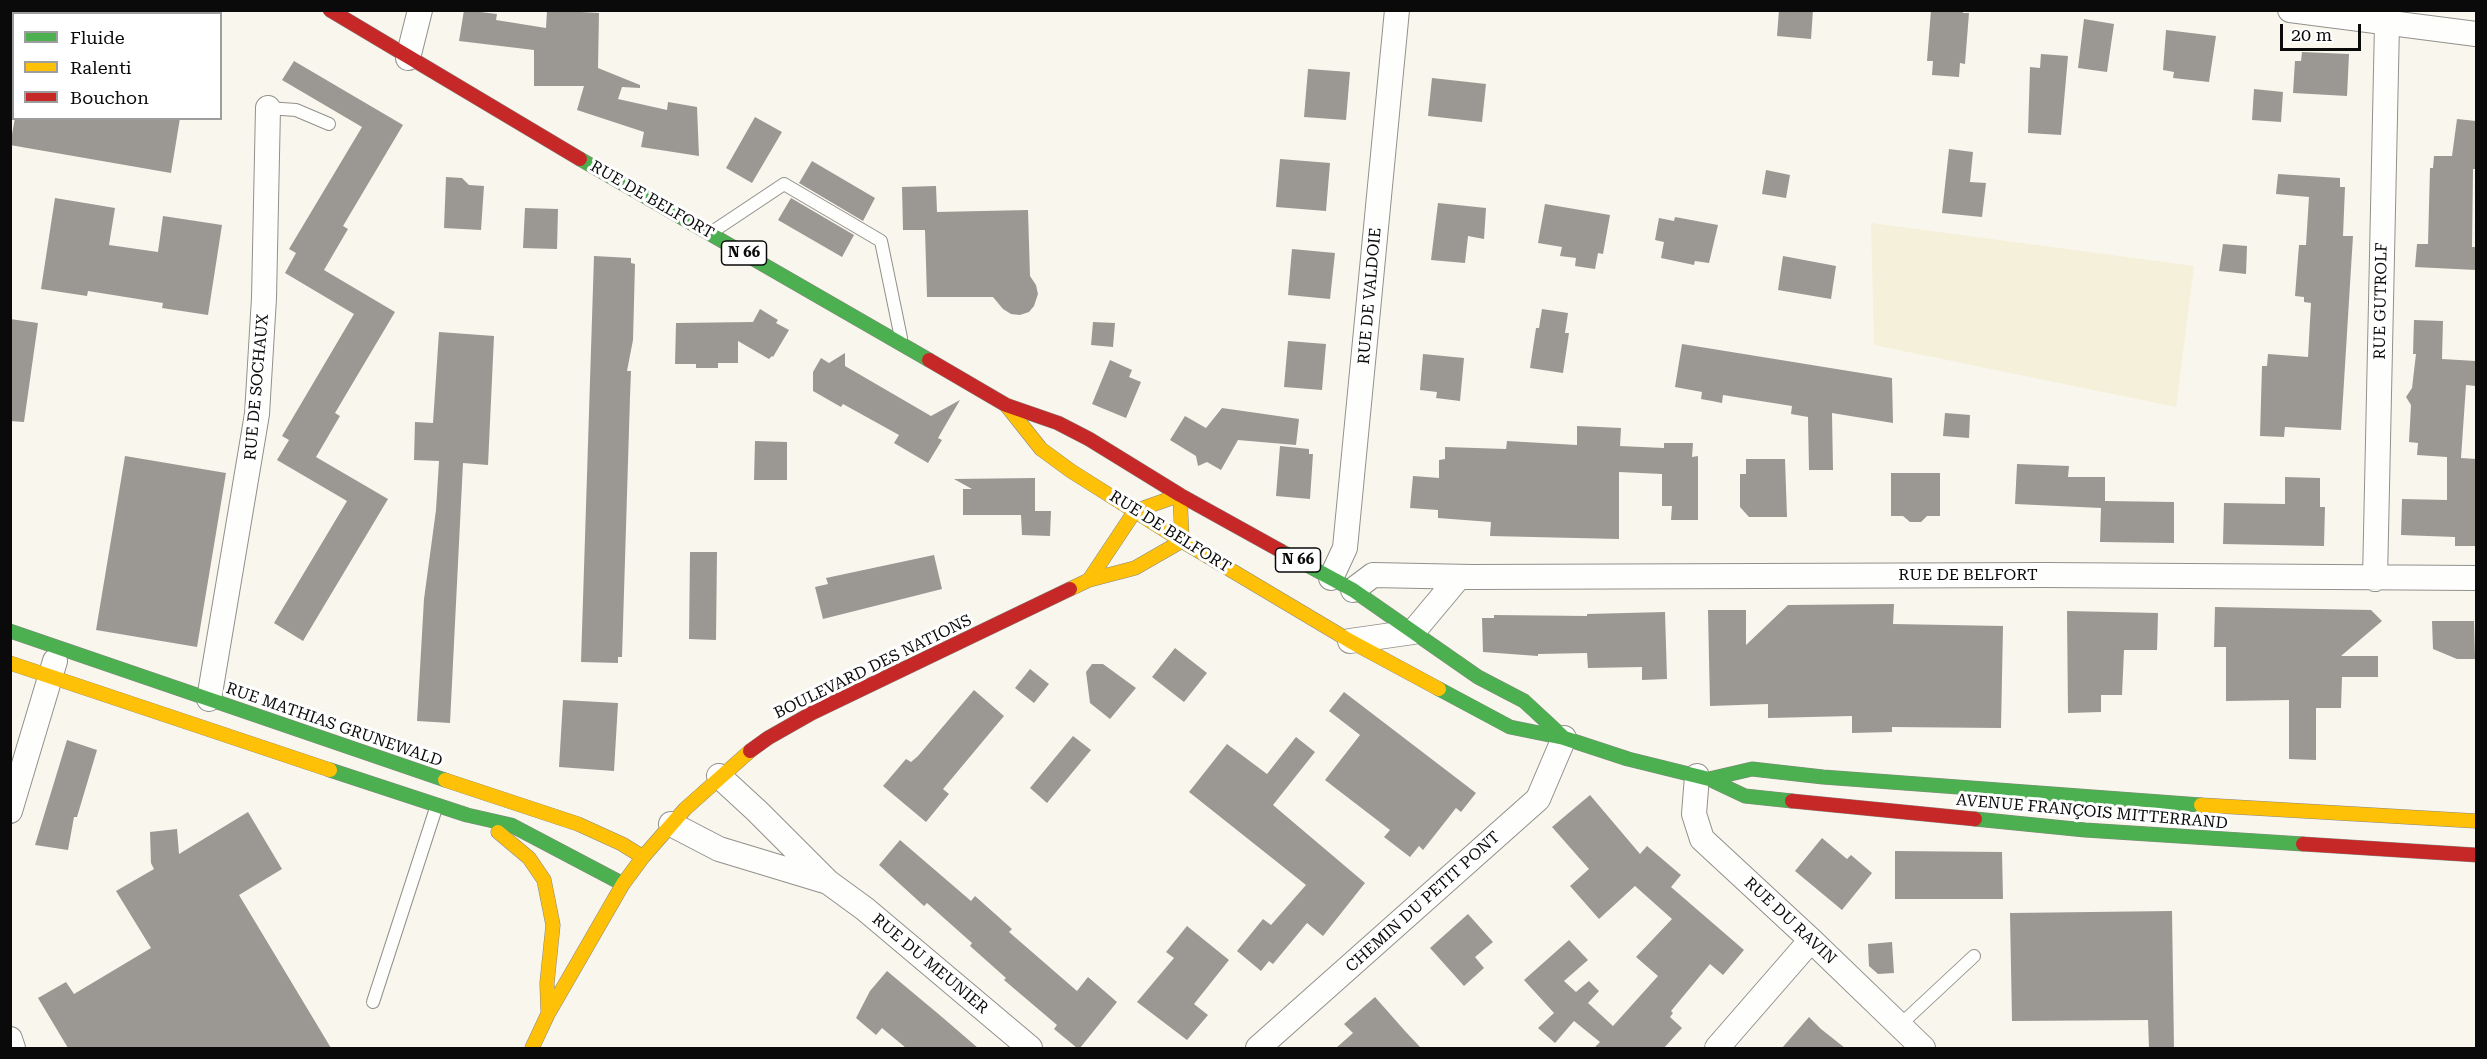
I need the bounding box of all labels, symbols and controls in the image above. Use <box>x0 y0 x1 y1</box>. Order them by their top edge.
legend <box>12 12 222 120</box>
scale bar <box>2283 12 2364 50</box>
text: 20 m <box>2291 24 2332 45</box>
text: Fluide <box>70 27 125 48</box>
text: Ralenti <box>70 57 132 78</box>
text: Bouchon <box>70 87 149 108</box>
street label: RUE DE BELFORT <box>587 157 717 243</box>
street label: RUE DE VALDOIE <box>1354 227 1386 365</box>
road number: N 66 <box>722 241 766 265</box>
street label: RUE GUTROLF <box>2370 242 2392 360</box>
street label: RUE DE SOCHAUX <box>241 313 273 461</box>
street label: RUE DE BELFORT <box>1106 487 1234 577</box>
road number: N 66 <box>1276 548 1320 572</box>
street label: RUE DE BELFORT <box>1898 565 2038 585</box>
street label: BOULEVARD DES NATIONS <box>771 611 975 723</box>
street label: RUE MATHIAS GRUNEWALD <box>223 679 445 771</box>
street label: AVENUE FRANÇOIS MITTERRAND <box>1955 791 2229 833</box>
street label: CHEMIN DU PETIT PONT <box>1342 828 1504 976</box>
street label: RUE DU RAVIN <box>1740 873 1840 969</box>
street label: RUE DU MEUNIER <box>868 910 992 1018</box>

